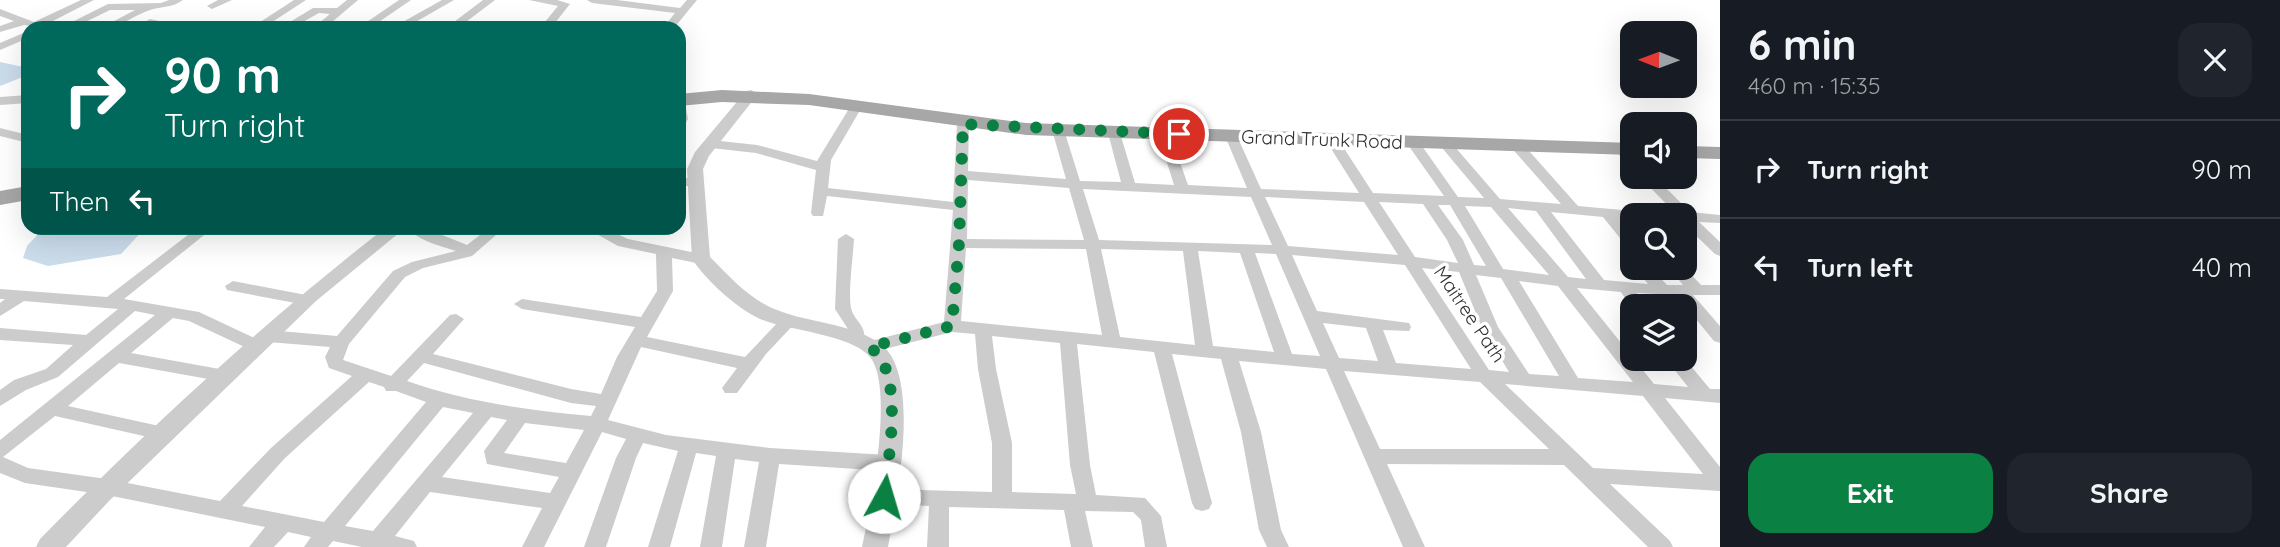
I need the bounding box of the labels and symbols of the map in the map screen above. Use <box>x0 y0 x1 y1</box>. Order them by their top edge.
north arrow <box>1620 21 1698 98</box>
pin <box>1149 104 1209 164</box>
street label: Grand Trunk Road <box>1241 124 1403 154</box>
street label: Maitree Path <box>1429 261 1511 367</box>
position arrow <box>847 460 921 534</box>

